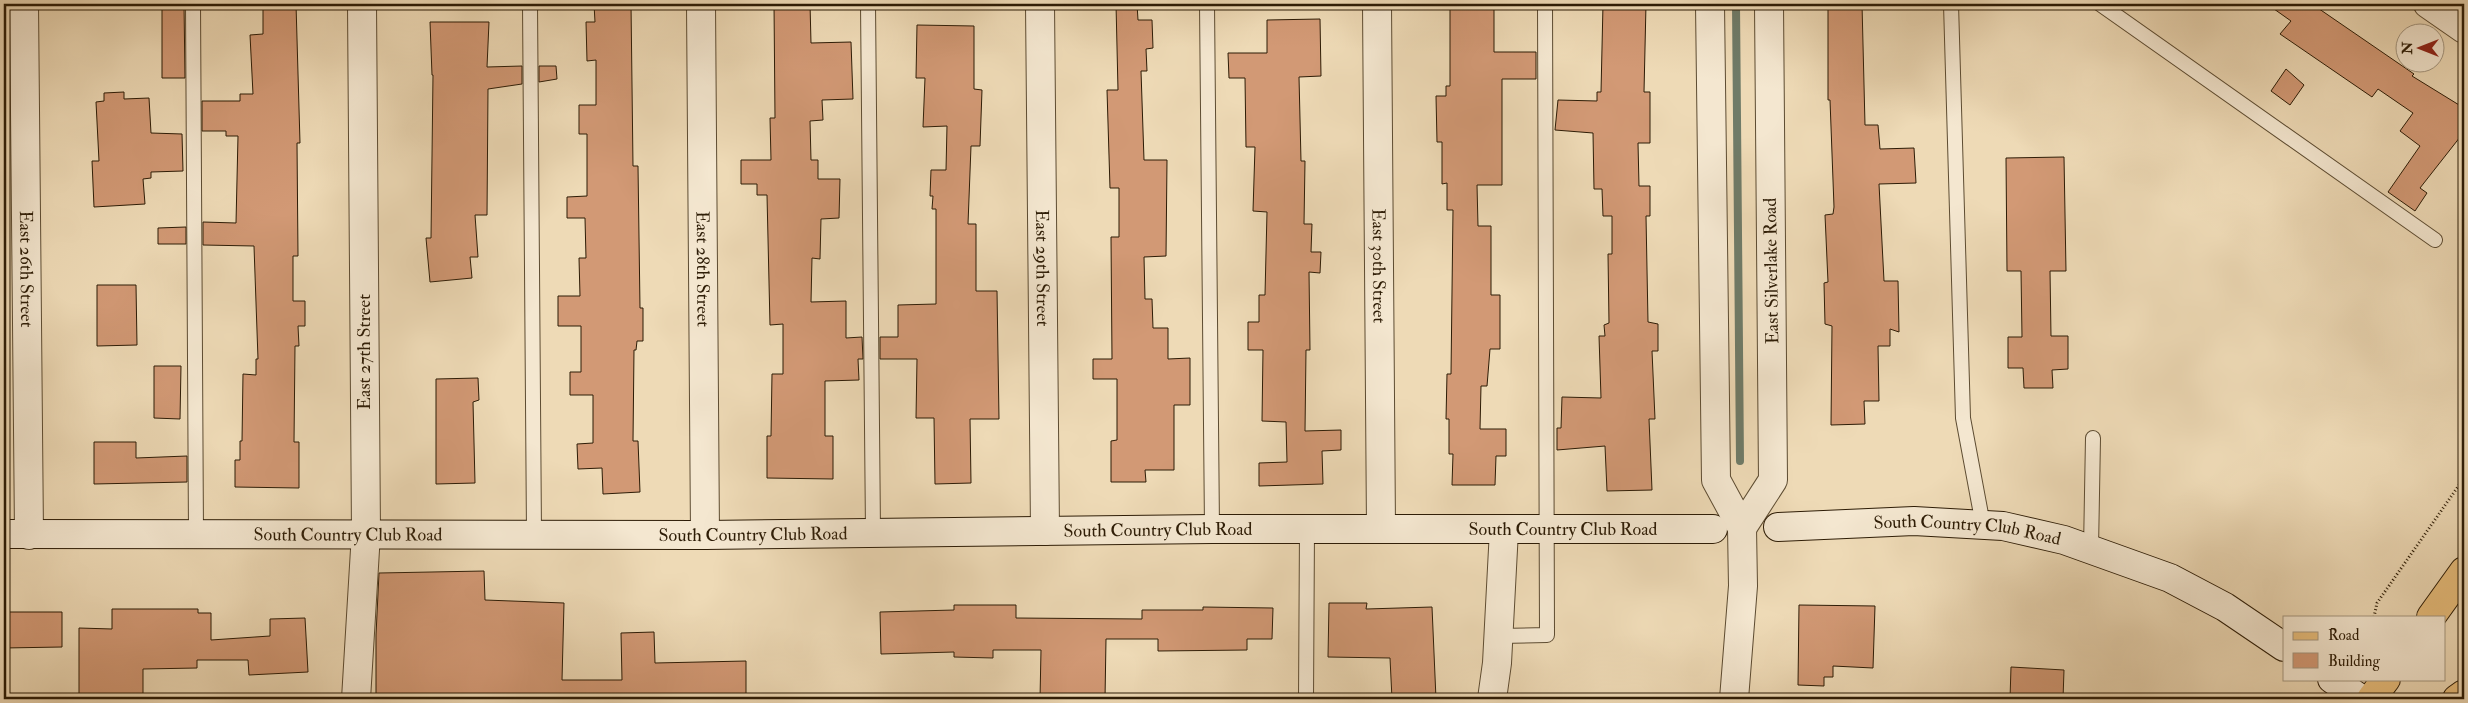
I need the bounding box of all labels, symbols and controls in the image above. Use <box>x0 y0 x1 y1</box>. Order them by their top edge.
north arrow <box>2396 22 2446 72</box>
text: N <box>2399 41 2416 55</box>
street label: East Silverlake Road <box>1759 197 1784 344</box>
street label: East 30th Street <box>1367 208 1390 324</box>
street label: East 29th Street <box>1030 209 1054 327</box>
street label: East 26th Street <box>14 210 38 328</box>
street label: East 28th Street <box>691 211 714 327</box>
street label: East 27th Street <box>353 294 376 410</box>
street label: South Country Club Road <box>1873 510 2063 551</box>
street label: South Country Club Road <box>1063 518 1253 543</box>
street label: South Country Club Road <box>1468 518 1658 541</box>
street label: South Country Club Road <box>658 522 848 547</box>
street label: South Country Club Road <box>253 523 443 547</box>
legend <box>2283 616 2446 680</box>
text: Road <box>2328 626 2360 645</box>
text: Building <box>2328 652 2380 671</box>

